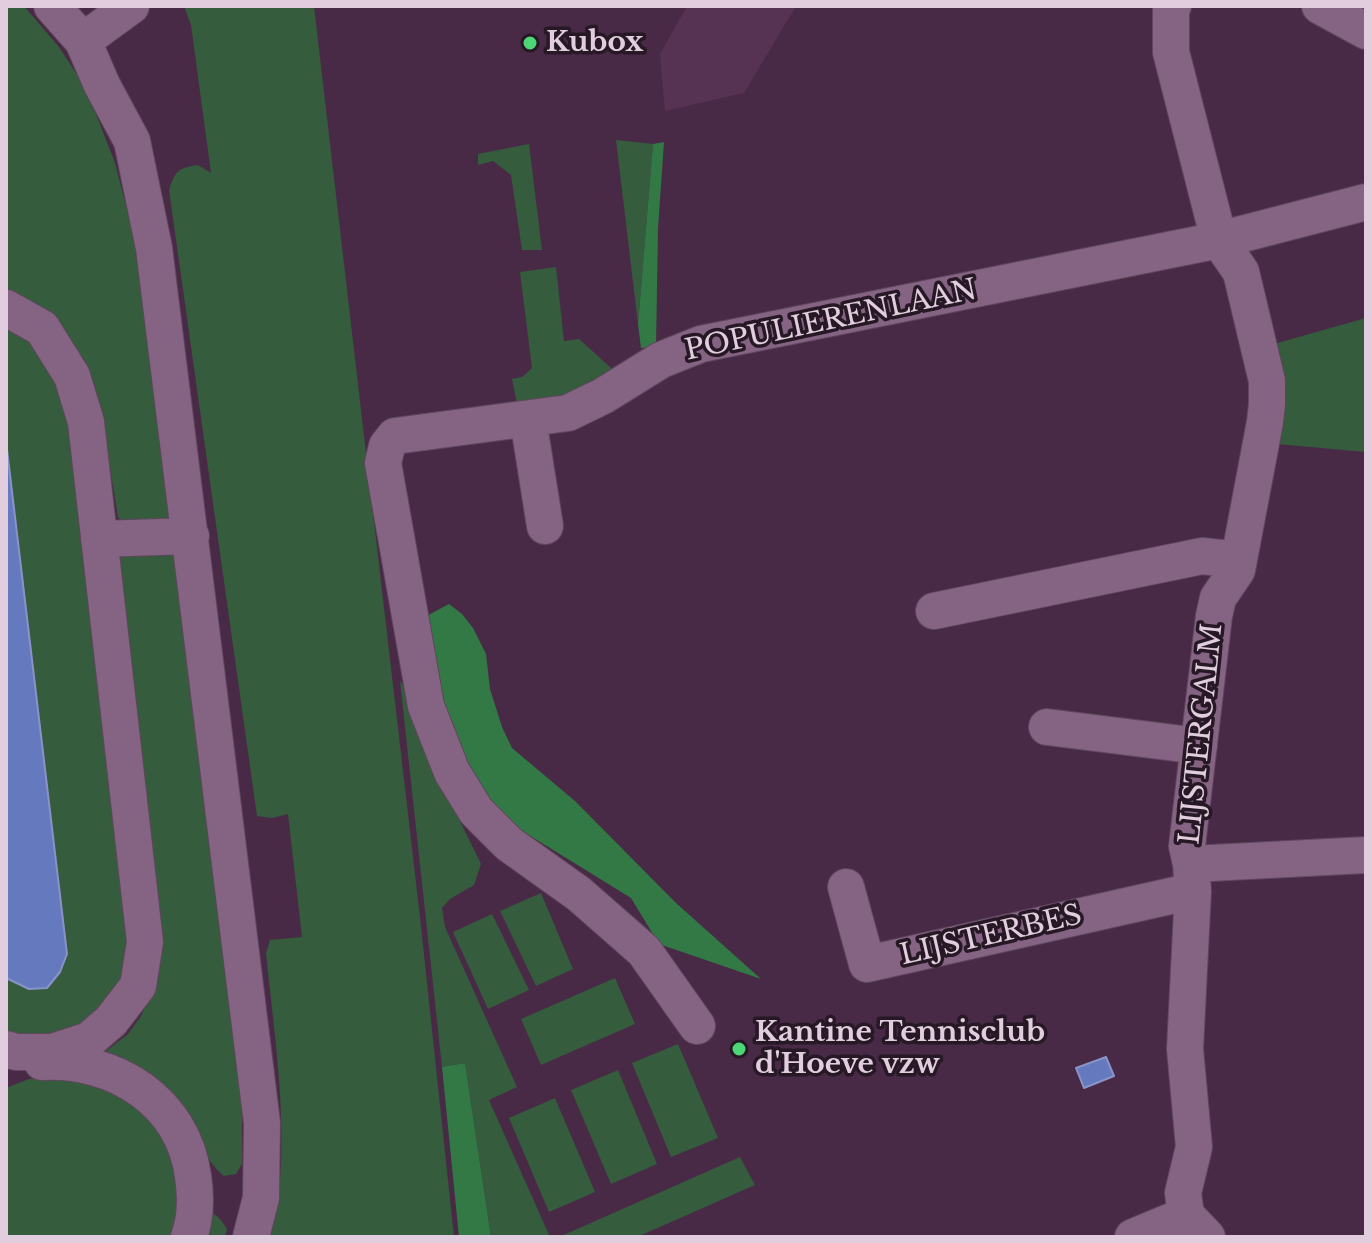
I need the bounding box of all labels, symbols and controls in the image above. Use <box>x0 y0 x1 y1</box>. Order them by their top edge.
place label: Kubox <box>546 26 643 60</box>
marker: Kubox <box>521 34 539 52</box>
street label: POPULIERENLAAN <box>682 274 980 368</box>
street label: LIJSTERGALM <box>1174 622 1230 846</box>
street label: LIJSTERBES <box>897 899 1085 973</box>
place label: Kantine Tennisclub d'Hoeve vzw <box>755 1016 1045 1082</box>
marker: Kantine Tennisclub d'Hoeve vzw <box>730 1040 748 1058</box>

